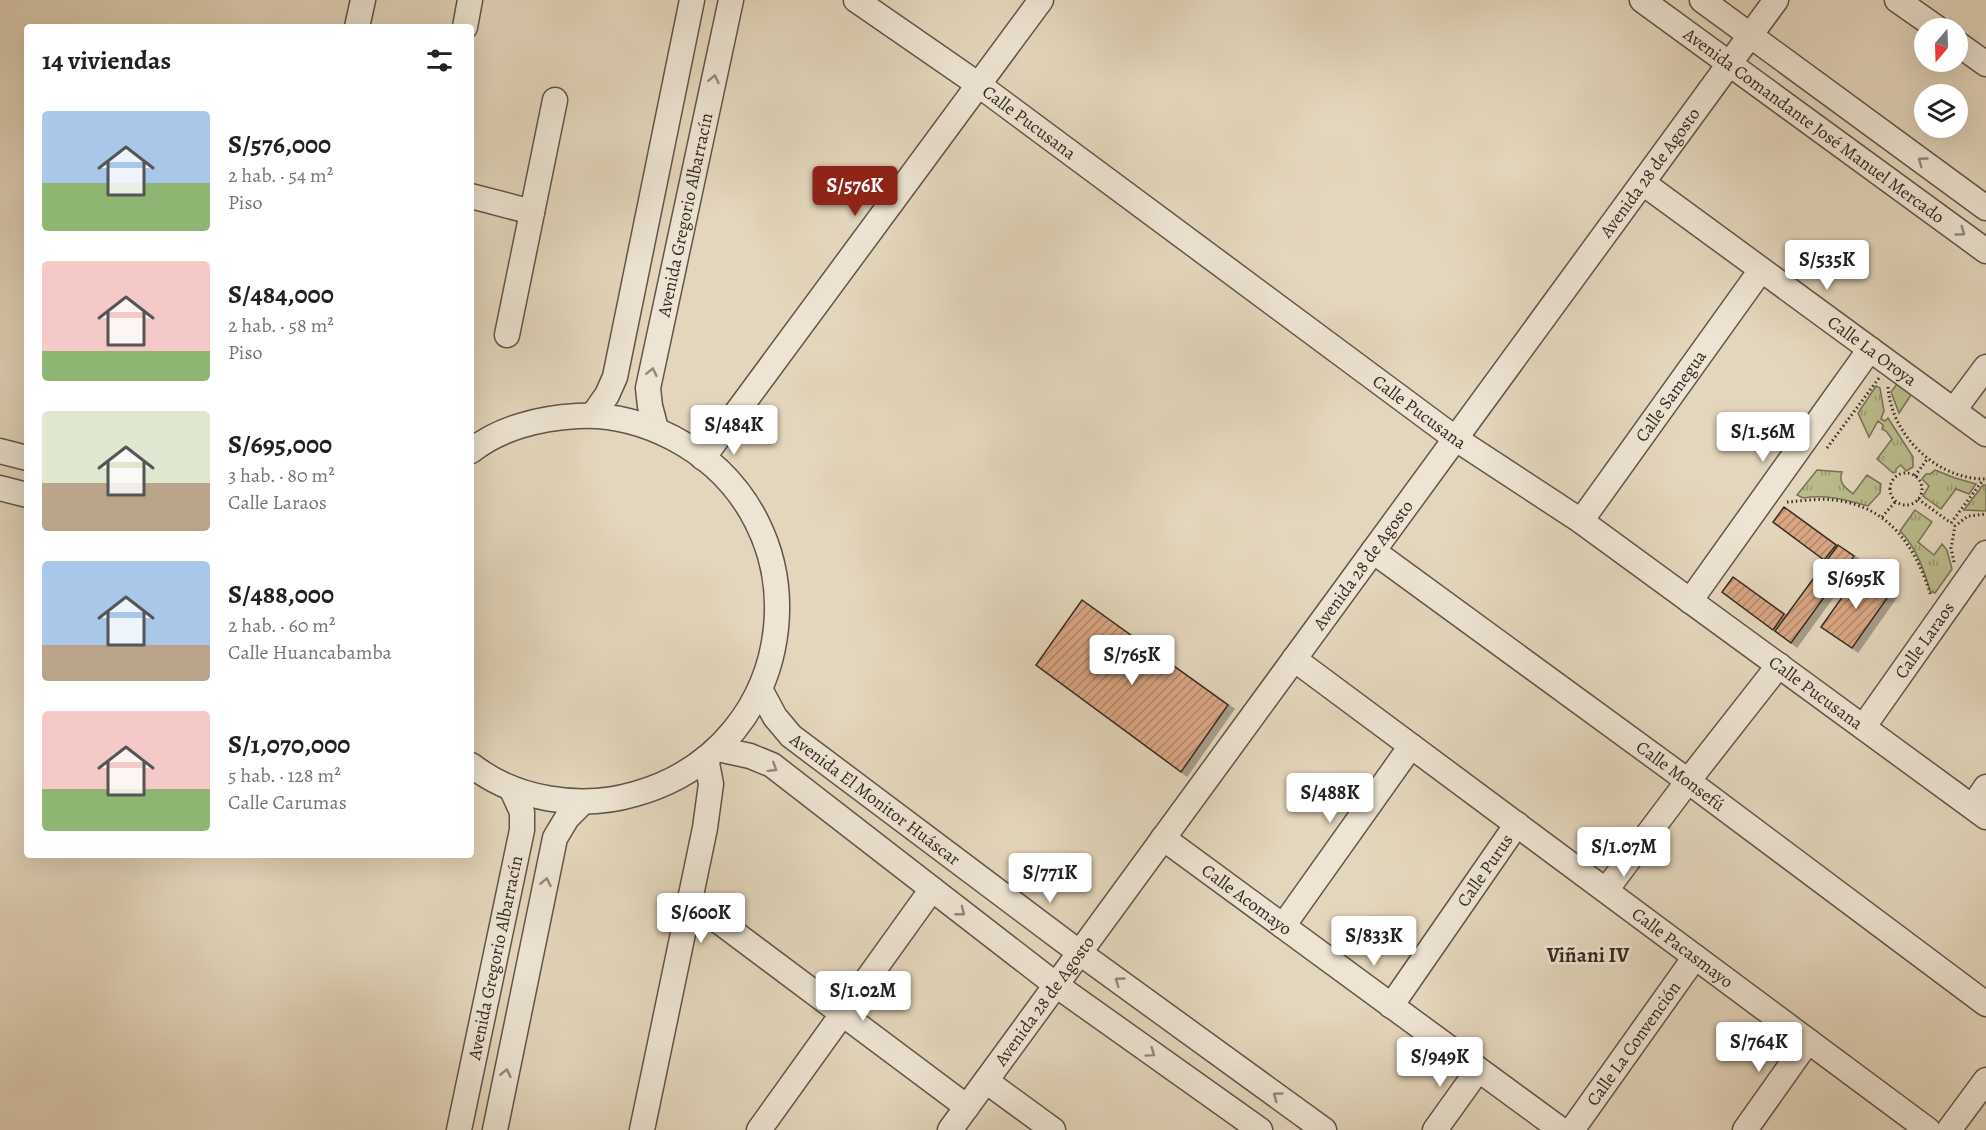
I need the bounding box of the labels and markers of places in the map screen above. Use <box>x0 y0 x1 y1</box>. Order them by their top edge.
pin: S/576K <box>806 166 904 217</box>
pin: S/535K <box>1778 240 1876 291</box>
pin: S/484K <box>685 405 783 456</box>
pin: S/1.56M <box>1708 412 1818 463</box>
pin: S/695K <box>1807 559 1905 610</box>
pin: S/765K <box>1083 635 1181 686</box>
pin: S/488K <box>1281 773 1379 824</box>
pin: S/1.07M <box>1569 827 1679 878</box>
pin: S/771K <box>1001 853 1099 904</box>
pin: S/600K <box>652 893 750 944</box>
pin: S/833K <box>1325 916 1423 967</box>
pin: S/1.02M <box>808 971 918 1022</box>
pin: S/764K <box>1710 1022 1808 1073</box>
pin: S/949K <box>1391 1037 1489 1088</box>

